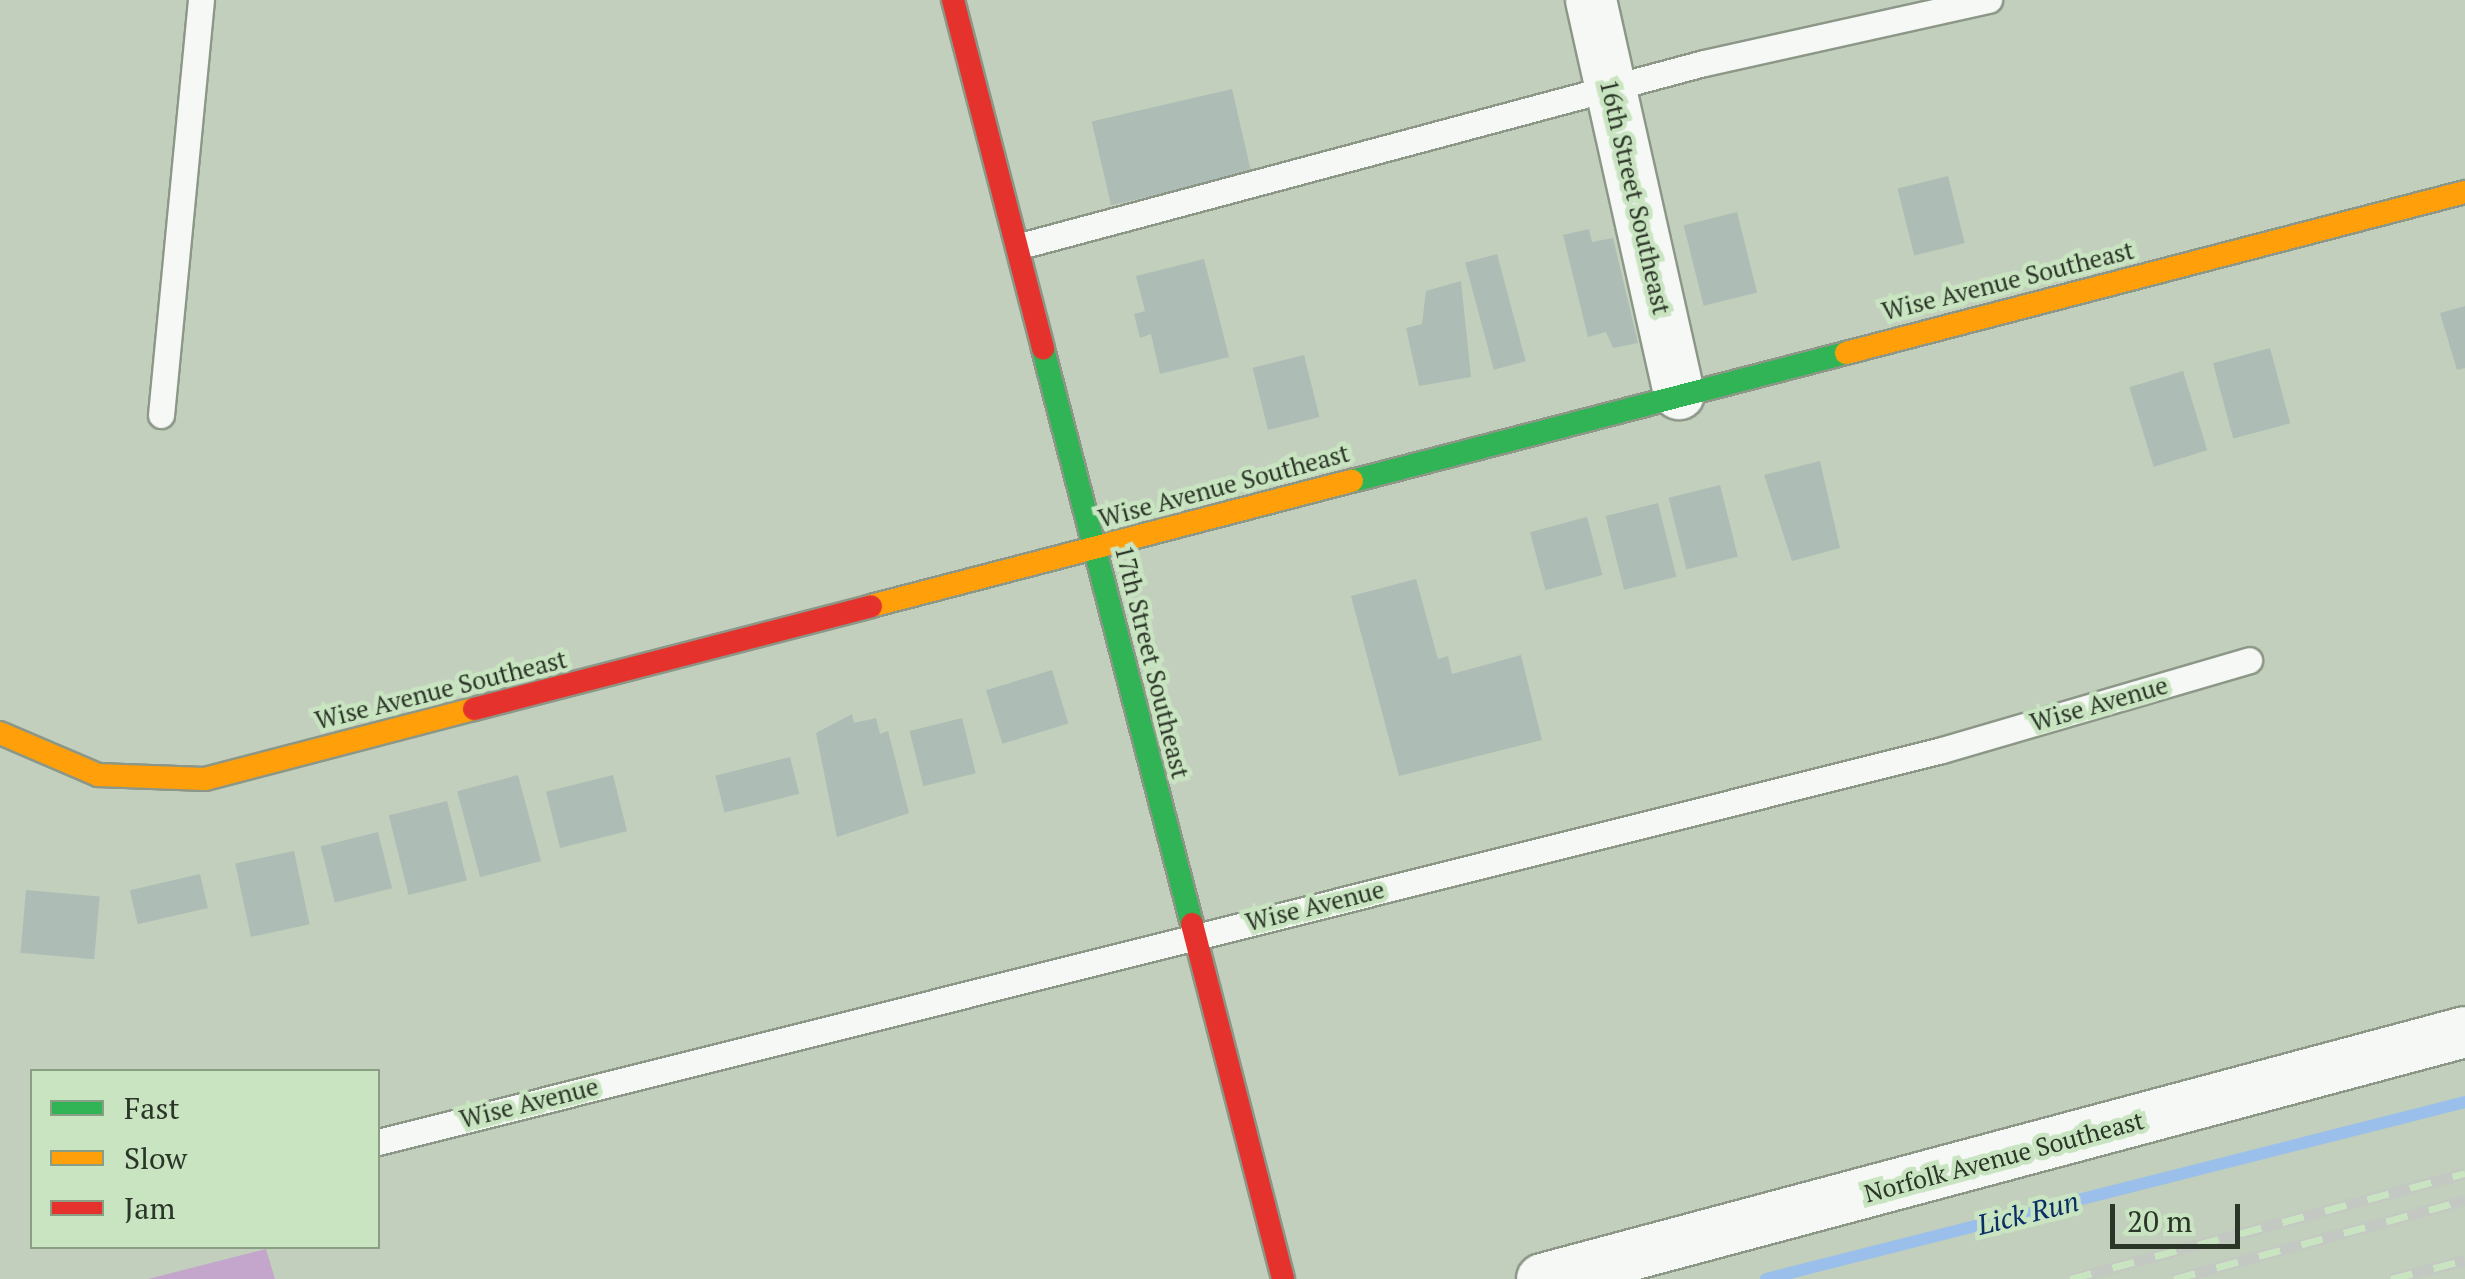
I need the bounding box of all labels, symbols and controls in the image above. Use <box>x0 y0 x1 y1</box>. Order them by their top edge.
street label: 16th Street Southeast <box>1593 77 1677 317</box>
street label: Wise Avenue Southeast <box>1879 235 2137 327</box>
street label: Wise Avenue Southeast <box>1095 438 1353 534</box>
street label: 17th Street Southeast <box>1109 542 1195 782</box>
street label: Wise Avenue Southeast <box>312 644 570 736</box>
street label: Wise Avenue <box>2027 670 2171 738</box>
street label: Wise Avenue <box>1242 874 1388 938</box>
legend <box>30 1069 380 1249</box>
street label: Wise Avenue <box>456 1071 602 1135</box>
text: Fast <box>124 1088 180 1128</box>
street label: Norfolk Avenue Southeast <box>1861 1105 2147 1209</box>
text: Slow <box>124 1138 187 1178</box>
water label: Lick Run <box>1974 1184 2082 1242</box>
scale bar <box>2115 1184 2245 1246</box>
text: Jam <box>124 1188 175 1228</box>
text: 20 m <box>2127 1201 2192 1241</box>

